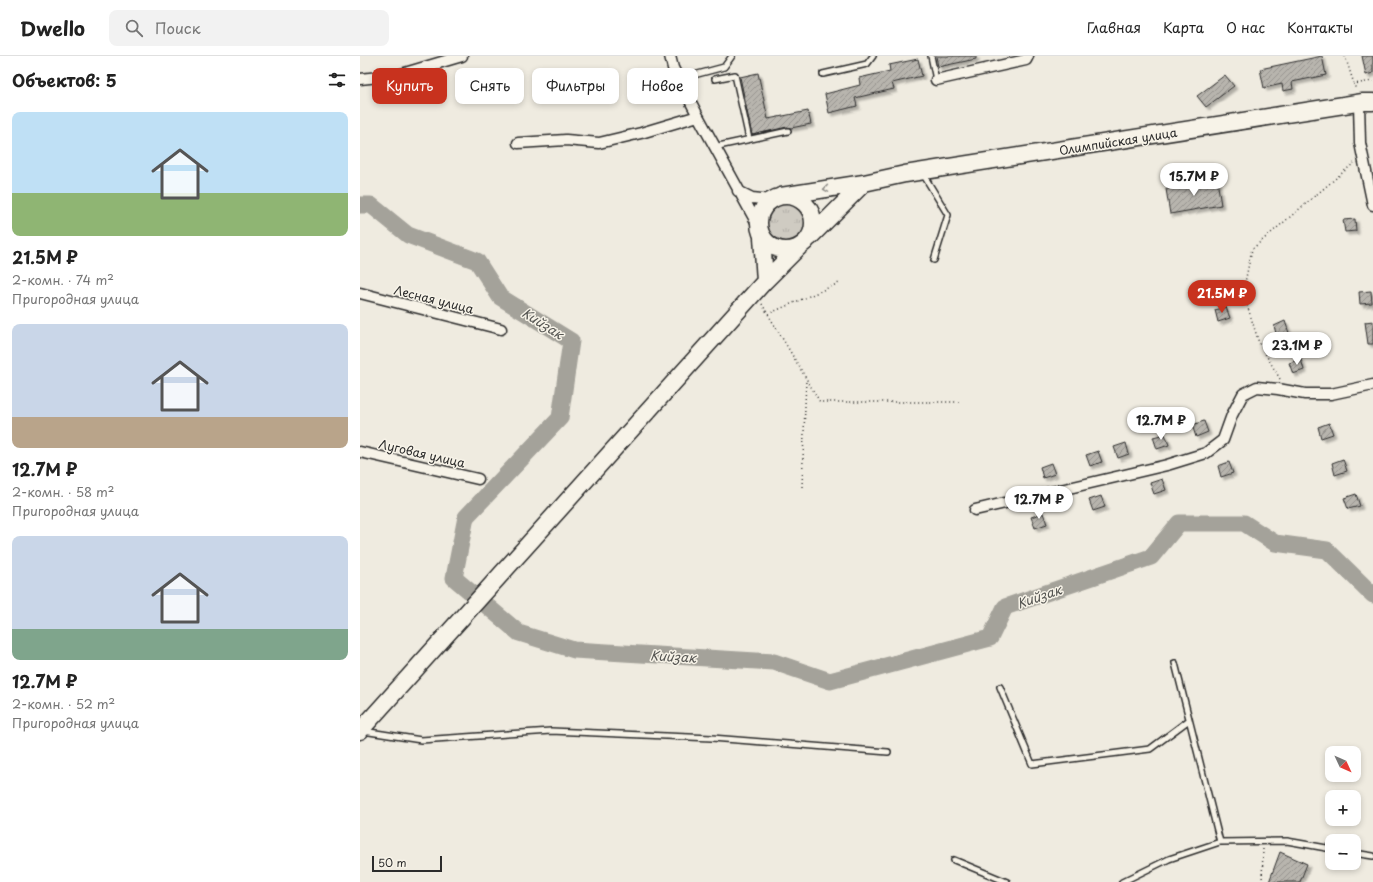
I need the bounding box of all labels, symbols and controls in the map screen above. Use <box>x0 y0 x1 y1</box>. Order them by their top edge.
search box <box>109 10 389 46</box>
text: Dwello <box>20 14 85 42</box>
text: Поиск <box>155 16 201 39</box>
icon: search <box>123 17 145 39</box>
text: Главная <box>1087 17 1141 38</box>
text: Карта <box>1163 17 1204 38</box>
text: О нас <box>1226 17 1265 38</box>
text: Контакты <box>1287 17 1353 38</box>
text: Объектов: 5 <box>12 67 117 93</box>
chip: Купить <box>372 68 447 104</box>
chip: Снять <box>455 68 524 104</box>
chip: Фильтры <box>532 68 619 104</box>
chip: Новое <box>627 68 698 104</box>
icon: filters <box>326 69 348 91</box>
street label: Олимпийская улица <box>1058 123 1179 159</box>
icon: home <box>144 138 216 210</box>
pin: 15.7M ₽ <box>1157 163 1231 197</box>
text: 15.7M ₽ <box>1169 166 1219 185</box>
one-way arrow <box>822 184 829 193</box>
text: 21.5M ₽ <box>12 244 78 270</box>
text: 2-комн. · 74 m² <box>12 270 114 289</box>
street label: Лесная улица <box>392 280 476 318</box>
pin: 21.5M ₽ <box>1185 280 1259 314</box>
text: 21.5M ₽ <box>1197 283 1247 302</box>
text: Пригородная улица <box>12 289 139 308</box>
water label: Кийзак <box>519 303 569 344</box>
pin: 23.1M ₽ <box>1260 332 1334 366</box>
text: 23.1M ₽ <box>1271 335 1323 354</box>
icon: home <box>144 350 216 422</box>
pin: 12.7M ₽ <box>1124 407 1198 441</box>
text: 12.7M ₽ <box>1136 410 1186 429</box>
street label: Луговая улица <box>377 434 467 472</box>
text: 12.7M ₽ <box>12 456 77 482</box>
text: 2-комн. · 58 m² <box>12 482 114 501</box>
pin: 12.7M ₽ <box>1002 486 1076 520</box>
text: 12.7M ₽ <box>1014 489 1064 508</box>
text: Пригородная улица <box>12 501 139 520</box>
icon: home <box>144 562 216 634</box>
water label: Кийзак <box>1014 579 1065 612</box>
water label: Кийзак <box>650 645 698 667</box>
text: 12.7M ₽ <box>12 668 77 694</box>
text: 2-комн. · 52 m² <box>12 694 115 713</box>
text: Пригородная улица <box>12 713 139 732</box>
north arrow <box>1325 746 1361 782</box>
map controls <box>1325 746 1361 870</box>
button: + <box>1325 790 1361 826</box>
button: − <box>1325 834 1361 870</box>
scale bar <box>372 854 442 873</box>
text: 50 m <box>378 854 407 871</box>

